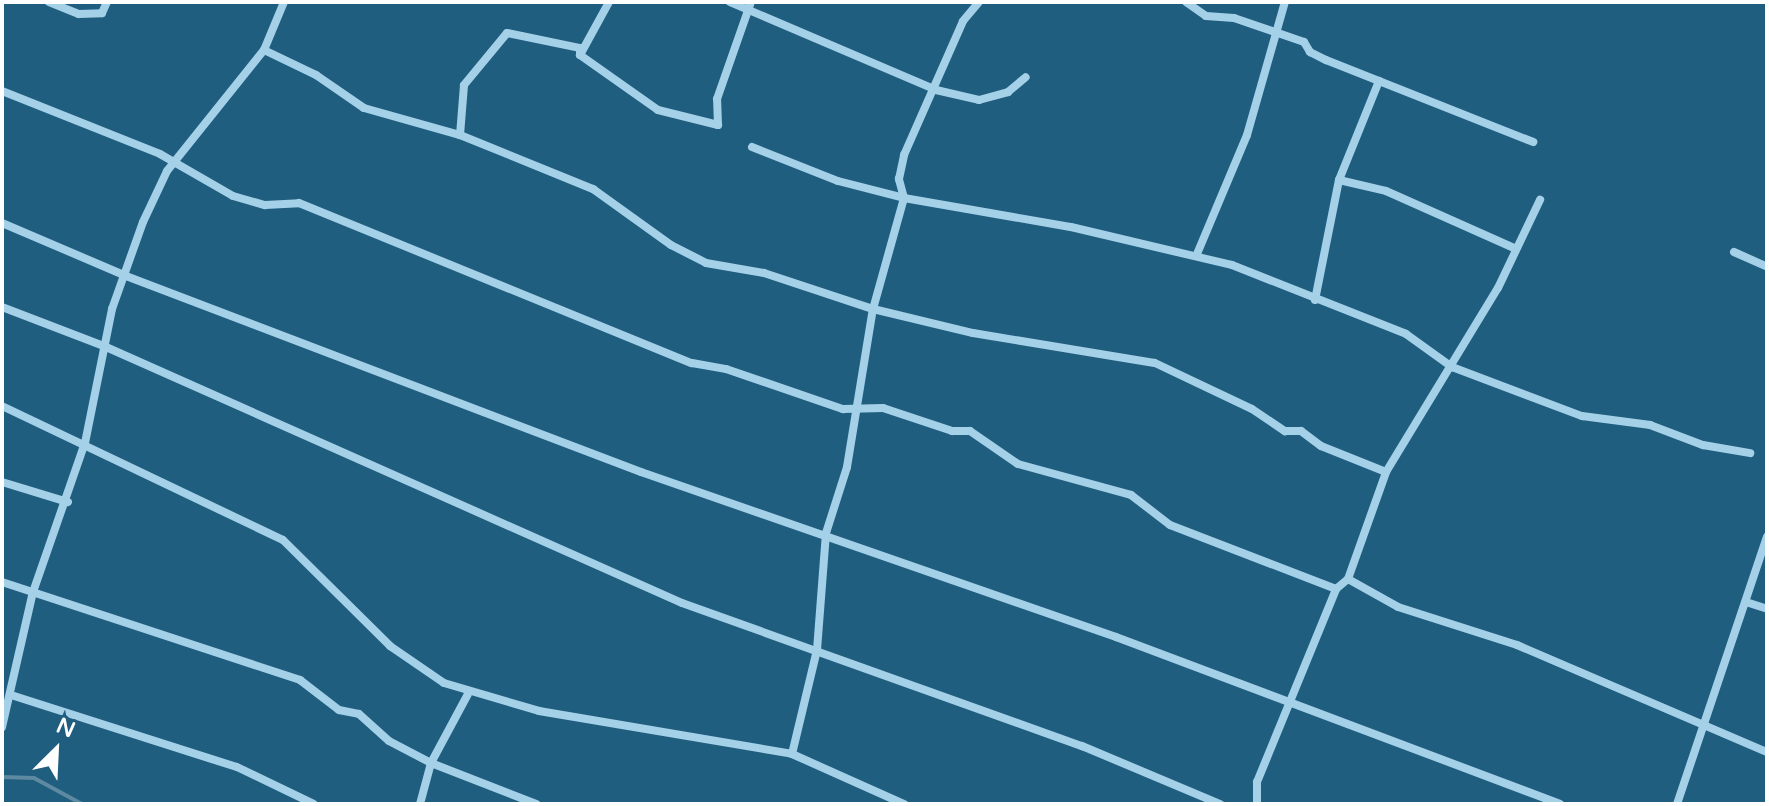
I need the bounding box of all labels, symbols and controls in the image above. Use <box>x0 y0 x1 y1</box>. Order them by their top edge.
north arrow <box>16 710 96 790</box>
text: N <box>52 713 79 744</box>

